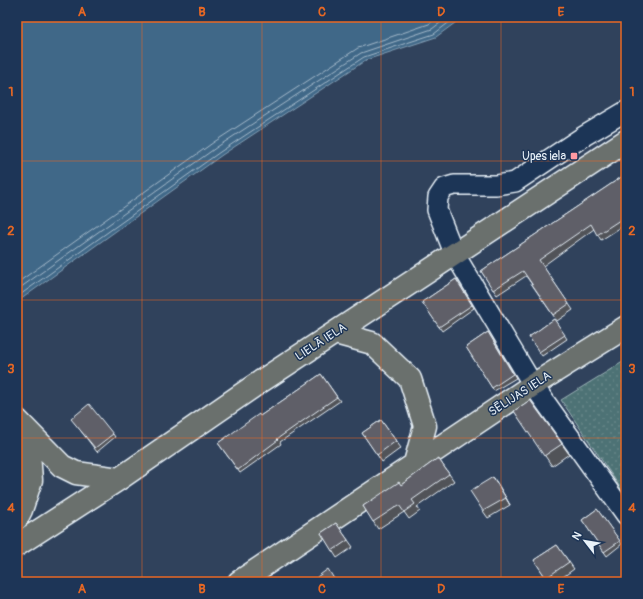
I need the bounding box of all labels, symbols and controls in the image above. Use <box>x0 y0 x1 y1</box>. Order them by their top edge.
text: A <box>78 4 87 20</box>
text: B <box>198 4 206 20</box>
text: C <box>318 4 326 20</box>
text: D <box>437 4 445 20</box>
text: E <box>558 4 565 20</box>
text: 1 <box>8 84 14 100</box>
text: 1 <box>629 84 635 100</box>
place label: Upes iela <box>522 149 566 164</box>
marker: Upes iela <box>569 151 579 161</box>
text: 2 <box>7 223 15 239</box>
text: 2 <box>628 223 636 239</box>
street label: LIELĀ IELA <box>293 320 350 364</box>
text: 3 <box>7 361 15 377</box>
text: 3 <box>628 361 636 377</box>
street label: SĒLIJAS IELA <box>486 368 554 420</box>
text: 4 <box>7 500 15 516</box>
text: 4 <box>628 500 636 516</box>
north arrow <box>565 521 605 561</box>
text: N <box>569 529 585 543</box>
text: A <box>78 581 87 597</box>
text: B <box>198 581 206 597</box>
text: C <box>318 581 326 597</box>
text: D <box>437 581 445 597</box>
text: E <box>558 581 565 597</box>

